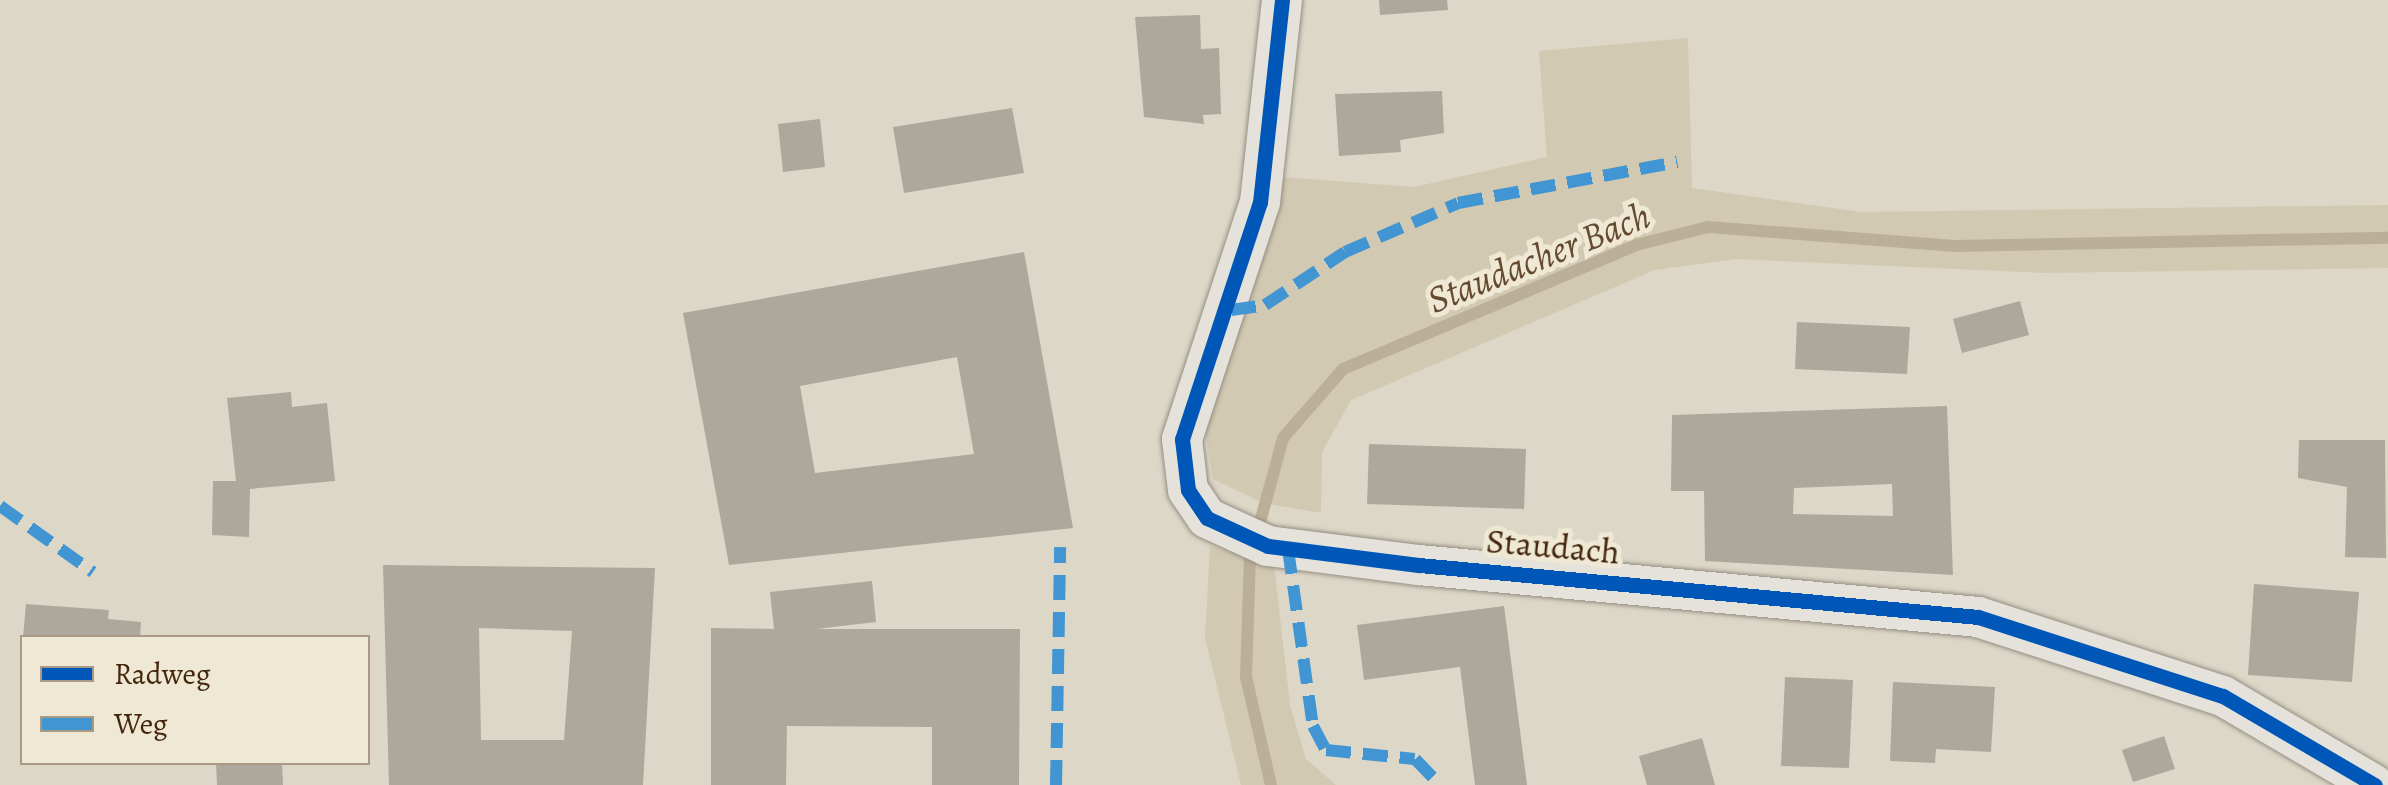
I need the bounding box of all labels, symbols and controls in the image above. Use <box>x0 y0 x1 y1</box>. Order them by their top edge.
water label: Staudacher Bach <box>1421 193 1657 323</box>
street label: Staudach <box>1484 519 1622 573</box>
legend <box>20 635 370 765</box>
text: Radweg <box>114 654 211 694</box>
text: Weg <box>114 704 168 744</box>

